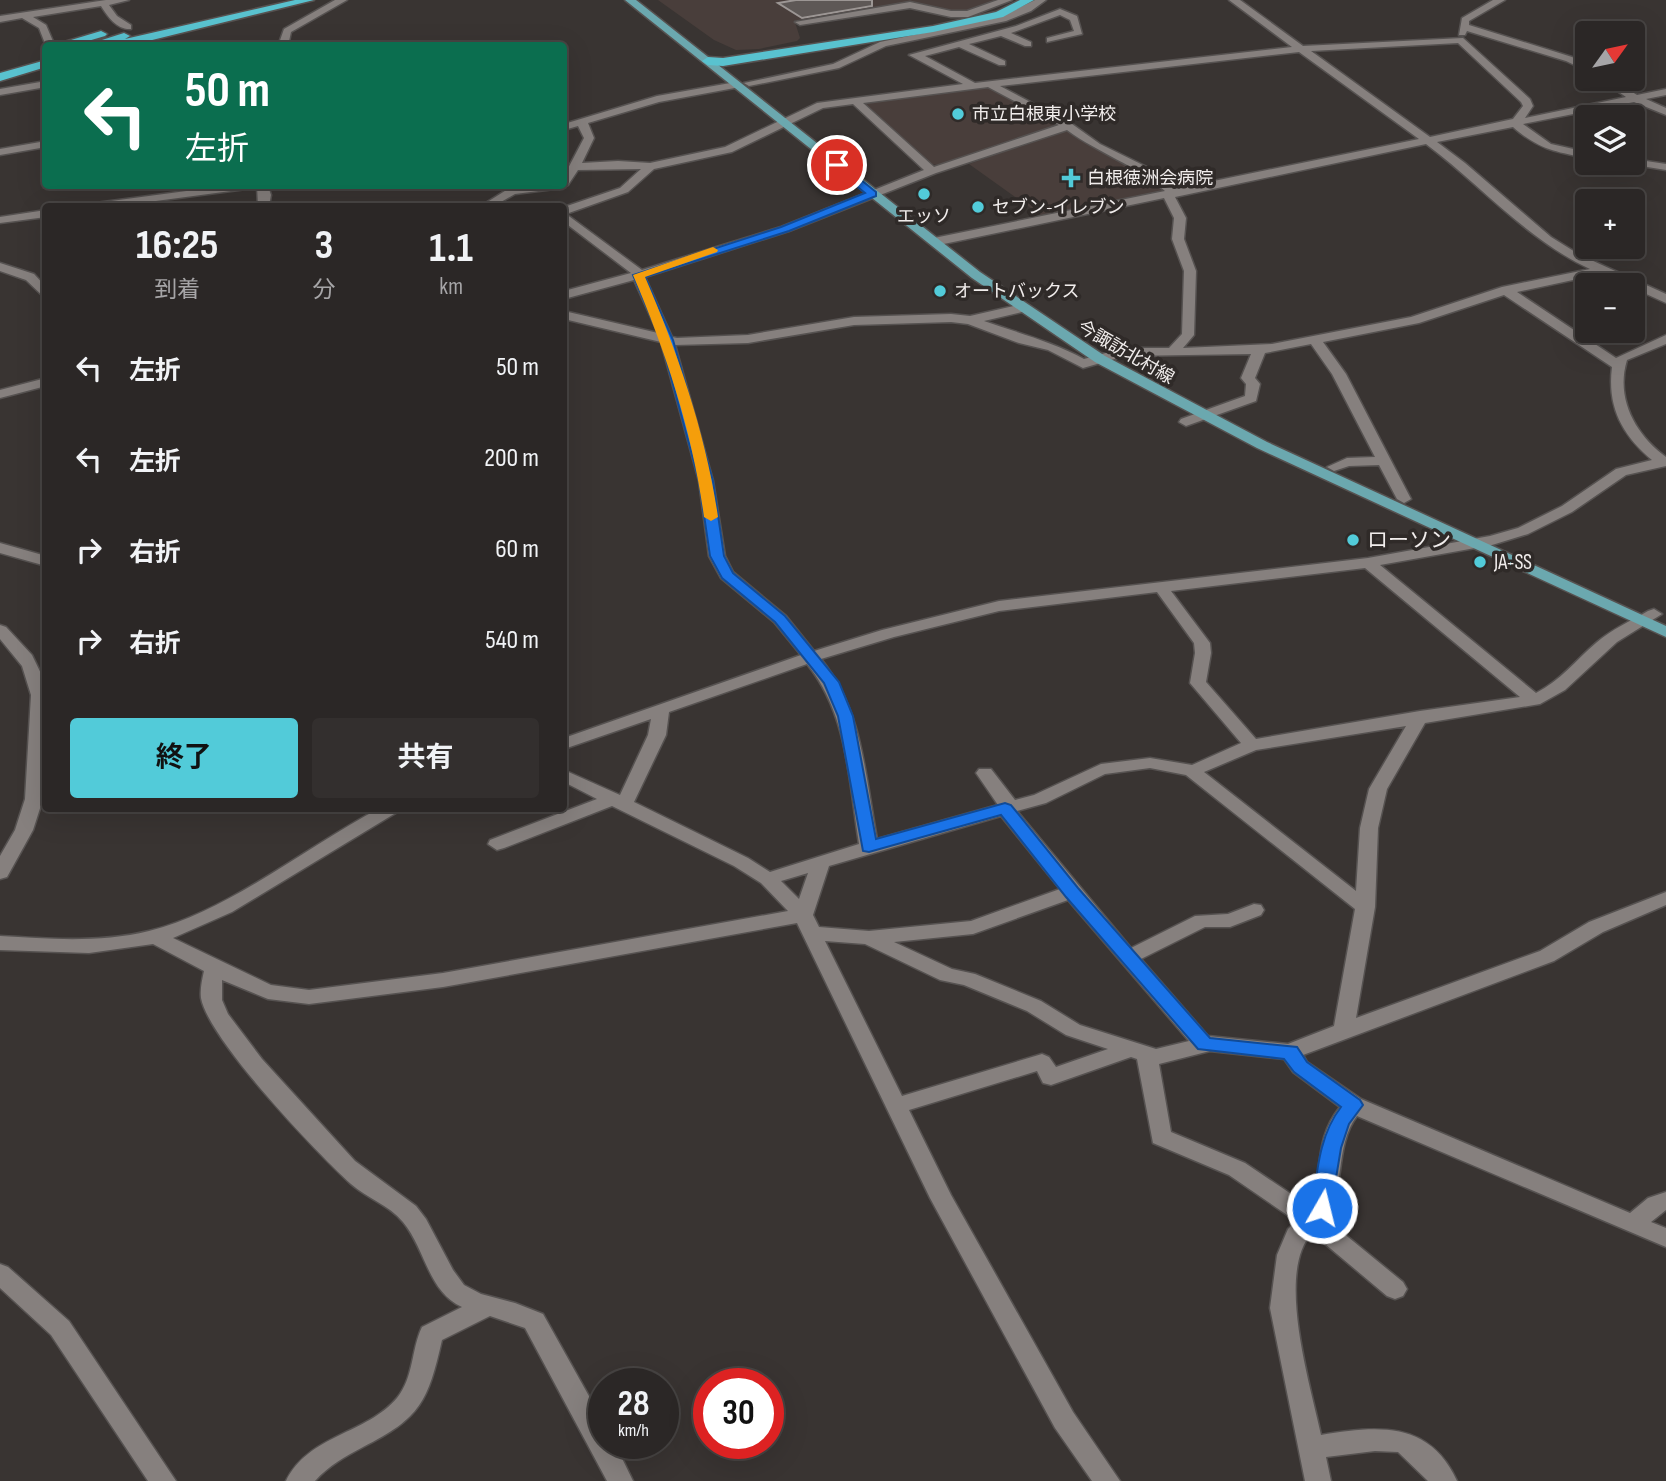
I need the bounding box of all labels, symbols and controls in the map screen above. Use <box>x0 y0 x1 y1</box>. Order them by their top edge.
north arrow <box>1575 21 1645 91</box>
map controls <box>1575 21 1645 343</box>
text: 50 m <box>185 62 270 121</box>
icon: left <box>70 70 161 161</box>
place label: 市立白根東小学校 <box>972 104 1116 125</box>
button: layers <box>1575 105 1645 175</box>
marker: 市立白根東小学校 <box>950 106 966 122</box>
text: 左折 <box>185 130 249 169</box>
pin <box>807 135 867 195</box>
icon: arrive <box>818 146 856 184</box>
marker: 白根徳洲会病院 <box>1061 168 1081 188</box>
place label: 白根徳洲会病院 <box>1087 168 1213 189</box>
marker: エッソ <box>916 186 932 202</box>
button: + <box>1575 189 1645 259</box>
place label: セブン-イレブン <box>992 197 1125 218</box>
marker: セブン-イレブン <box>970 199 986 215</box>
place label: エッソ <box>897 206 951 227</box>
text: 16:25 <box>136 220 218 271</box>
text: 3 <box>314 220 333 271</box>
text: 1.1 <box>429 223 473 274</box>
text: km <box>439 273 463 301</box>
button: − <box>1575 273 1645 343</box>
text: 到着 <box>154 276 200 304</box>
text: 分 <box>312 276 335 304</box>
place label: オートバックス <box>954 281 1079 302</box>
marker: オートバックス <box>932 283 948 299</box>
street label: 今諏訪北村線 <box>1074 316 1178 389</box>
icon: left <box>70 349 108 387</box>
text: 50 m <box>496 352 539 383</box>
text: 左折 <box>129 356 181 387</box>
icon: left <box>70 440 108 478</box>
text: 200 m <box>484 443 539 474</box>
text: 左折 <box>129 447 181 478</box>
place label: ローソン <box>1367 528 1451 553</box>
icon: right <box>70 531 108 569</box>
marker: ローソン <box>1345 532 1361 548</box>
text: 60 m <box>495 534 539 565</box>
text: 右折 <box>129 538 181 569</box>
place label: JA-SS <box>1493 550 1532 575</box>
marker: JA-SS <box>1472 554 1488 570</box>
icon: right <box>70 622 108 660</box>
text: 540 m <box>485 625 539 656</box>
text: 右折 <box>129 629 181 660</box>
button: 終了 <box>70 718 298 798</box>
button: 共有 <box>312 718 539 798</box>
position arrow <box>1285 1171 1359 1245</box>
speed limit sign: 30 <box>693 1368 784 1459</box>
text: 28 <box>618 1383 649 1426</box>
text: km/h <box>618 1420 649 1441</box>

